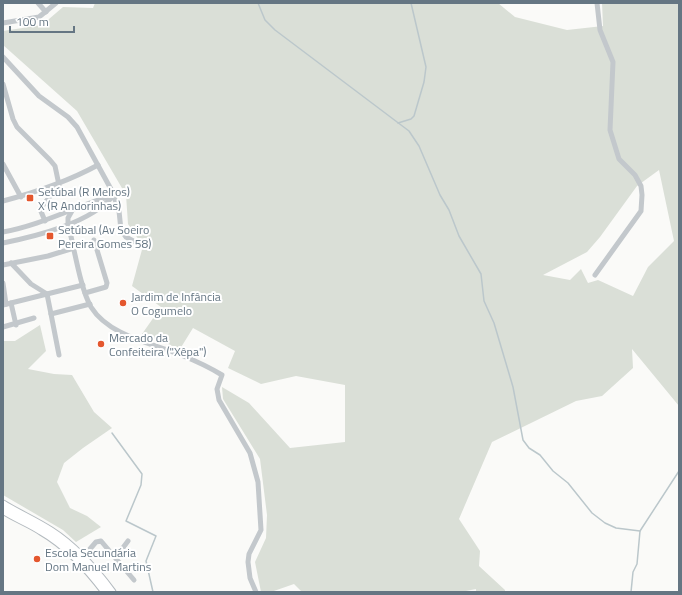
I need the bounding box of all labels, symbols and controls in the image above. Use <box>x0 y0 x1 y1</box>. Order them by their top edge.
scale bar <box>10 8 74 34</box>
text: 100 m <box>16 12 49 31</box>
place label: Setúbal (R Melros) X (R Andorinhas) <box>38 182 130 215</box>
marker: Setúbal (R Melros) X (R Andorinhas) <box>25 193 35 203</box>
place label: Setúbal (Av Soeiro Pereira Gomes 58) <box>58 220 151 253</box>
marker: Setúbal (Av Soeiro Pereira Gomes 58) <box>45 231 55 241</box>
place label: Jardim de Infância O Cogumelo <box>131 287 221 320</box>
marker: Jardim de Infância O Cogumelo <box>118 298 128 308</box>
place label: Mercado da Confeiteira ("Xêpa") <box>109 328 207 361</box>
marker: Mercado da Confeiteira ("Xêpa") <box>96 339 106 349</box>
place label: Escola Secundária Dom Manuel Martins <box>45 543 152 576</box>
marker: Escola Secundária Dom Manuel Martins <box>32 554 42 564</box>

